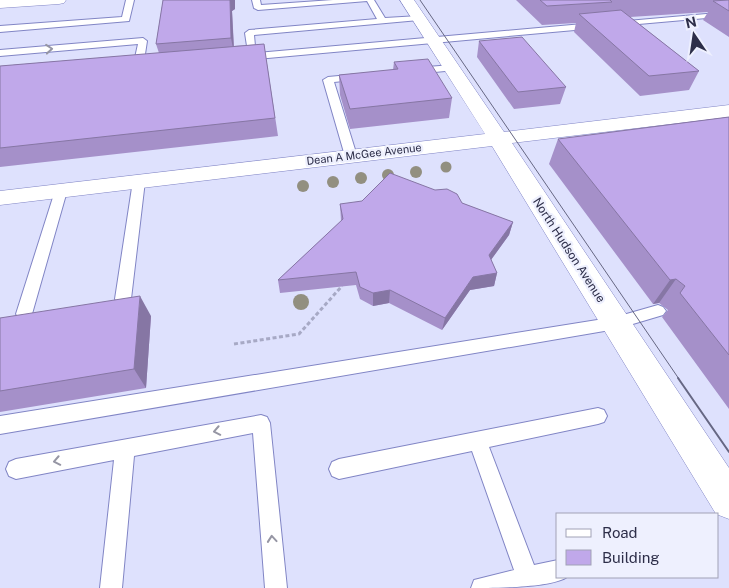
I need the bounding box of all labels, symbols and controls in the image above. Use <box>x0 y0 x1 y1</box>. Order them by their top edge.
north arrow <box>669 10 719 60</box>
text: N <box>684 13 698 31</box>
one-way arrow <box>45 43 53 54</box>
street label: Dean A McGee Avenue <box>306 141 422 167</box>
street label: North Hudson Avenue <box>530 195 608 305</box>
one-way arrow <box>212 425 221 436</box>
one-way arrow <box>53 455 61 466</box>
legend <box>556 513 719 578</box>
text: Road <box>602 524 638 541</box>
one-way arrow <box>267 535 278 543</box>
text: Building <box>602 549 660 566</box>

